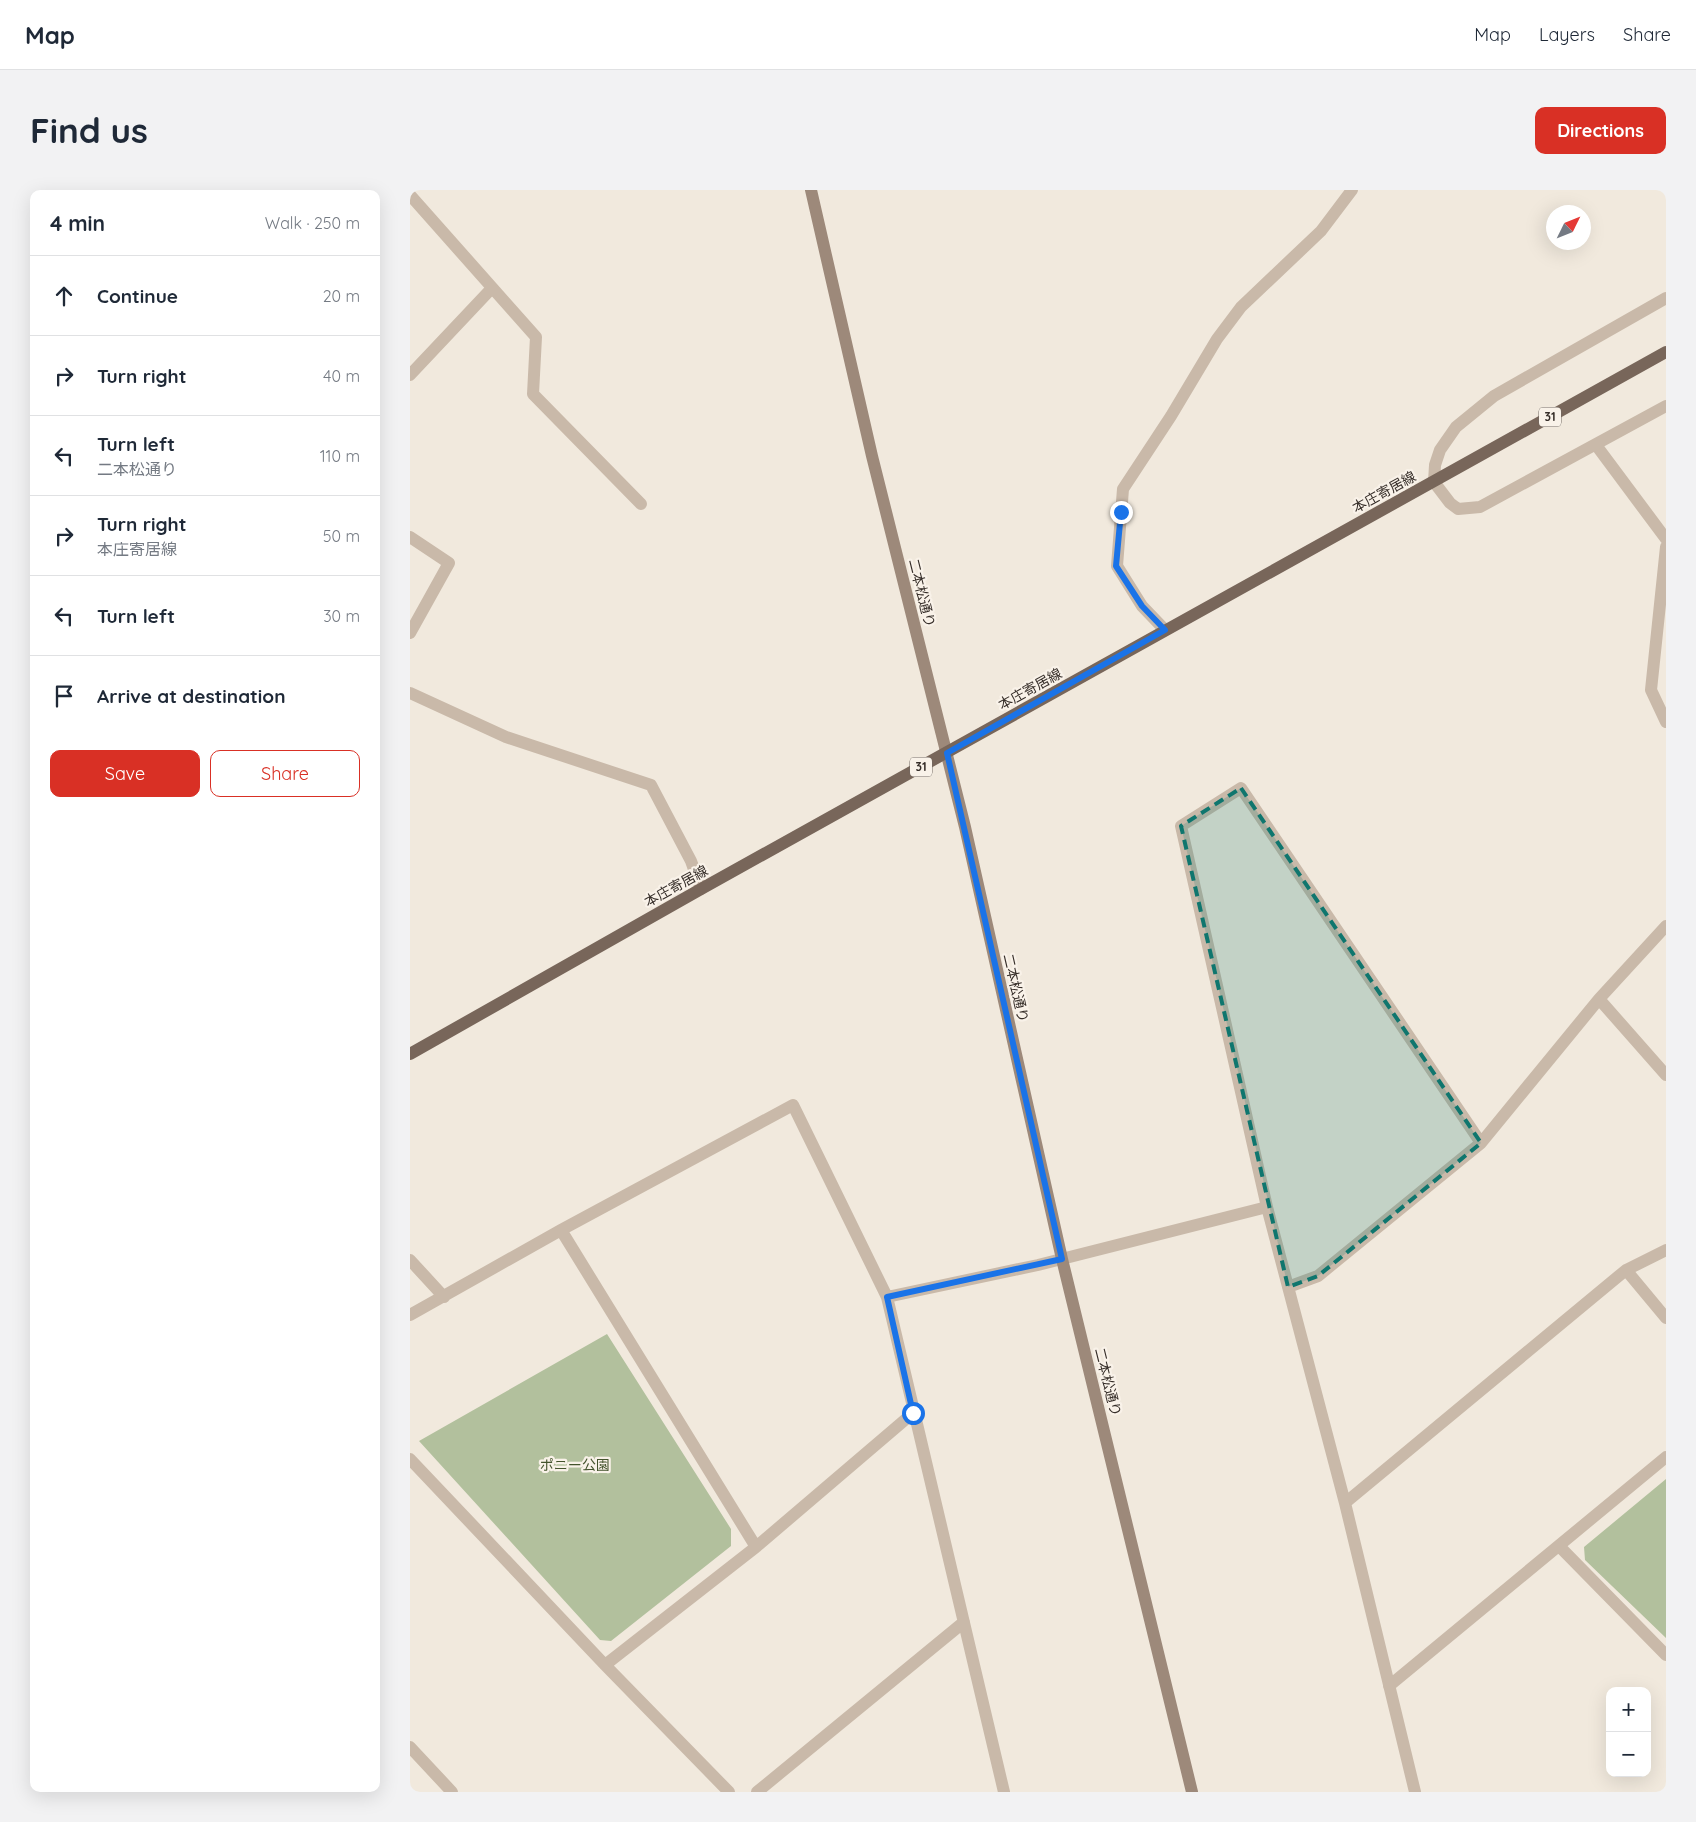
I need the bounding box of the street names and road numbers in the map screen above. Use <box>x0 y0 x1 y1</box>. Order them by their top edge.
road number: 31 <box>1539 408 1561 426</box>
street label: 本庄寄居線 <box>1349 467 1419 517</box>
street label: 二本松通り <box>905 557 939 629</box>
street label: 本庄寄居線 <box>995 664 1065 714</box>
road number: 31 <box>910 758 932 776</box>
street label: 本庄寄居線 <box>641 861 711 911</box>
street label: 二本松通り <box>999 952 1033 1024</box>
street label: 二本松通り <box>1091 1346 1125 1418</box>

